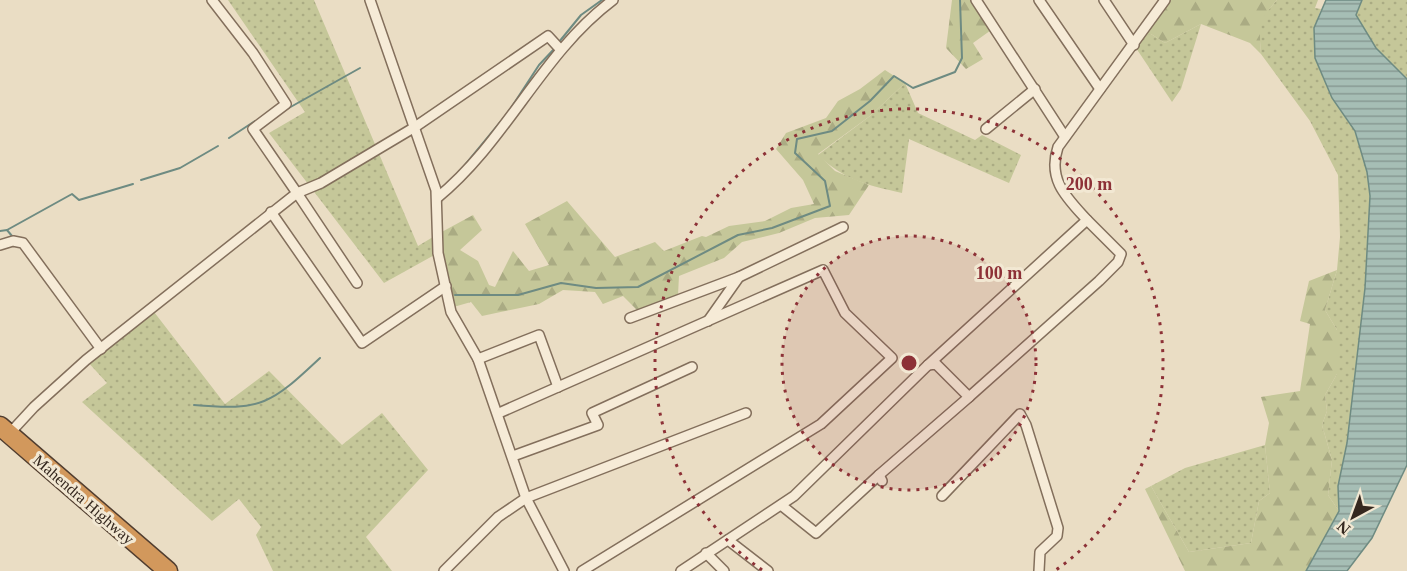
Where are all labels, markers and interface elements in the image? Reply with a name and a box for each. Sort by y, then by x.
text: 200 m [1066,174,1112,194]
text: 100 m [976,263,1022,283]
centre of rings [899,353,919,373]
street label: Mahendra Highway [29,451,137,548]
north arrow [1323,487,1383,547]
text: N [1333,517,1353,538]

